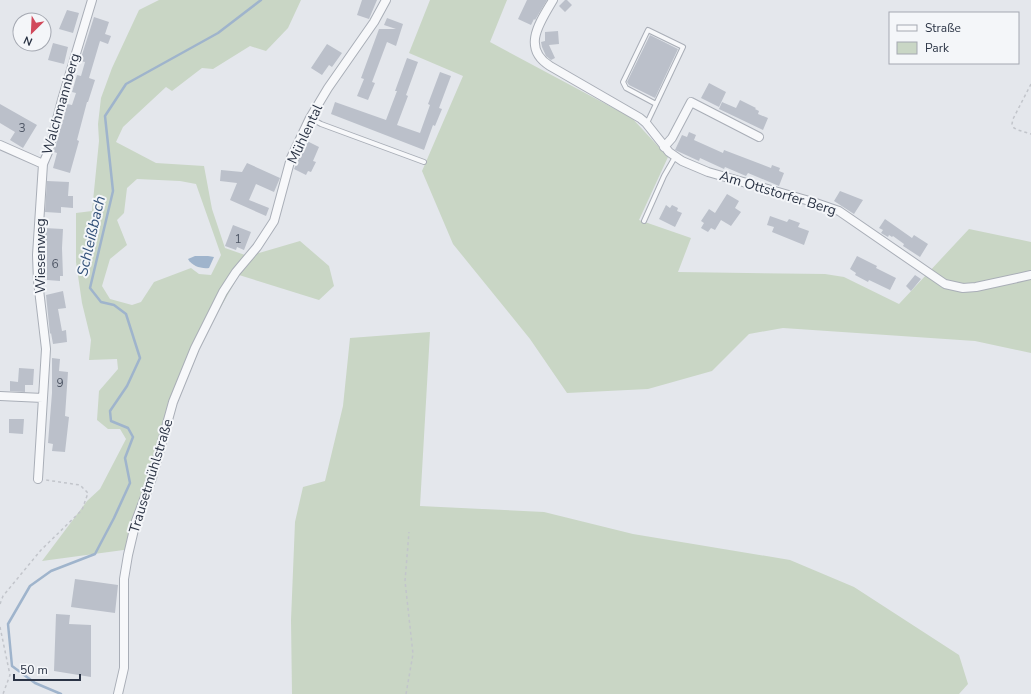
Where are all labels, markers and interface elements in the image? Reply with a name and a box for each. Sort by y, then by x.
north arrow [12,12,52,52]
legend [889,12,1019,64]
text: Straße [925,20,961,36]
text: N [21,32,35,49]
text: Park [925,40,950,56]
street label: Walchmannberg [37,51,85,157]
street label: Mühlental [283,100,327,167]
house number: 3 [18,120,26,136]
street label: Am Ottstorfer Berg [717,166,839,220]
water label: Schleißbach [72,194,110,278]
street label: Wiesenweg [31,218,50,294]
house number: 1 [234,231,242,247]
house number: 6 [51,256,59,272]
house number: 9 [56,375,64,391]
street label: Trausetmühlstraße [125,417,177,535]
scale bar [14,656,80,682]
text: 50 m [20,662,48,678]

